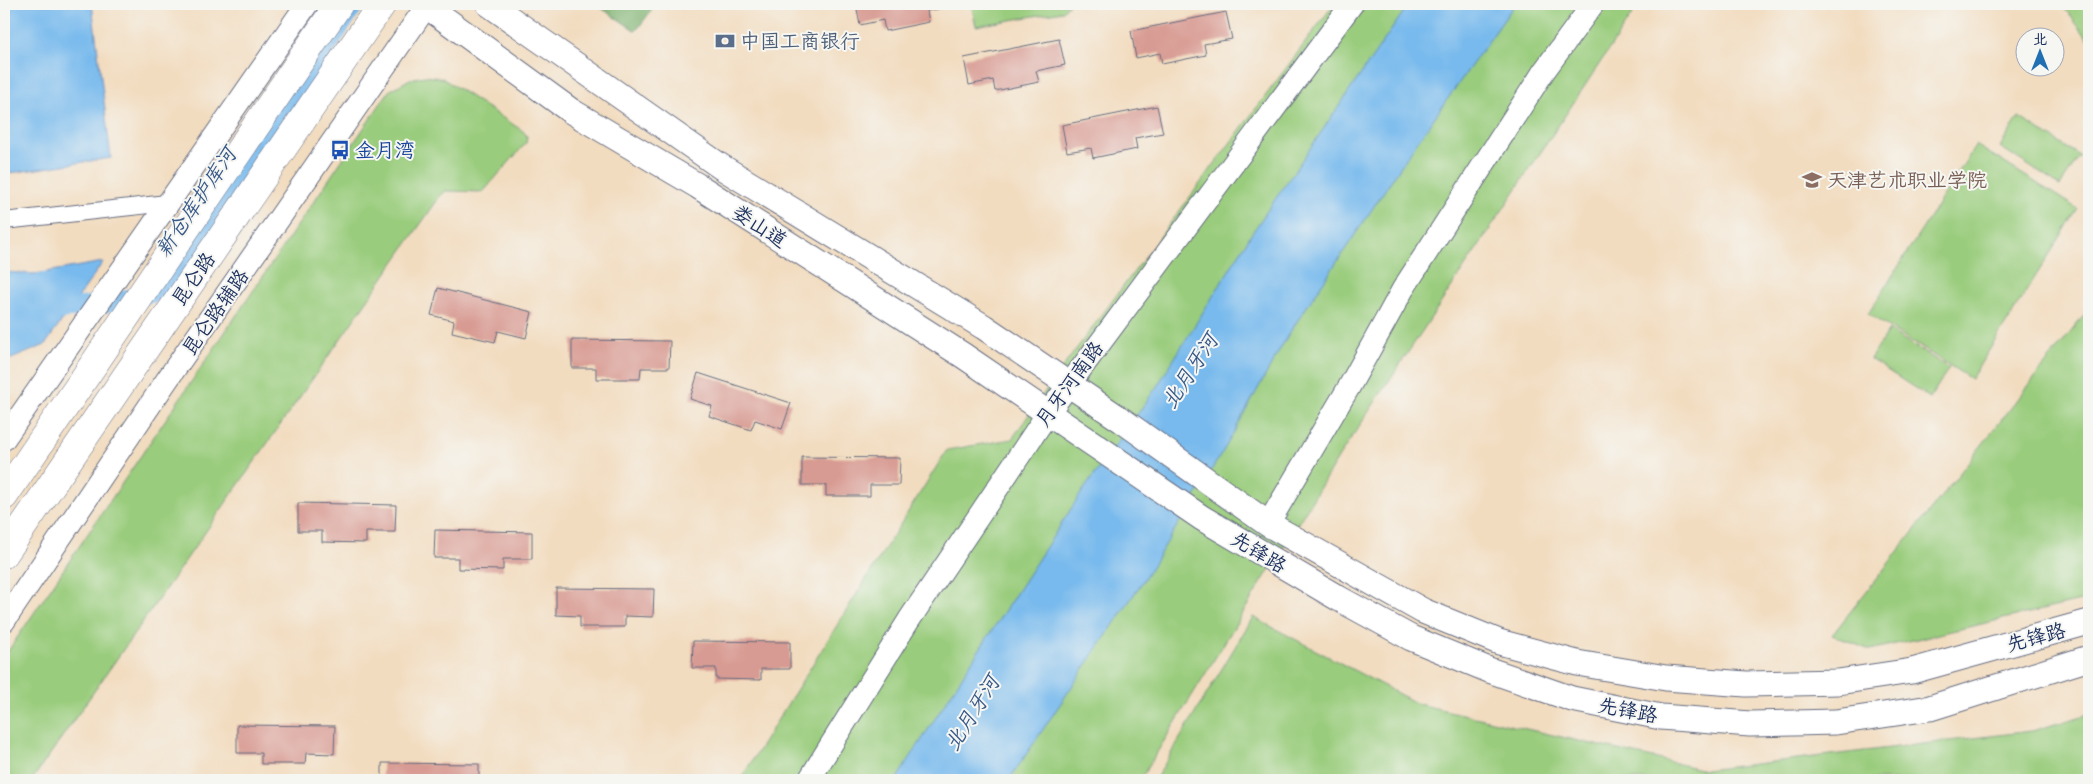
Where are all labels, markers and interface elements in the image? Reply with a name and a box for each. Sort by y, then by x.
north arrow [2016,28,2066,78]
bank icon: 中国工商银行 [714,30,736,52]
place label: 中国工商银行 [740,30,860,58]
text: 北 [2033,31,2047,51]
bus stop icon: 金月湾 [329,139,351,161]
place label: 金月湾 [355,139,415,167]
water label: 新仓库护库河 [151,141,248,264]
school or university icon: 天津艺术职业学院 [1801,169,1823,191]
place label: 天津艺术职业学院 [1827,169,1987,197]
street label: 娄山道 [726,200,791,257]
street label: 昆仑路 [167,247,225,313]
street label: 昆仑路辅路 [177,264,258,363]
water label: 北月牙河 [1157,327,1230,416]
street label: 月牙河南路 [1031,336,1113,434]
street label: 先锋路 [1225,527,1291,583]
street label: 先锋路 [2004,618,2070,661]
water label: 北月牙河 [940,668,1011,758]
street label: 先锋路 [1595,693,1661,733]

